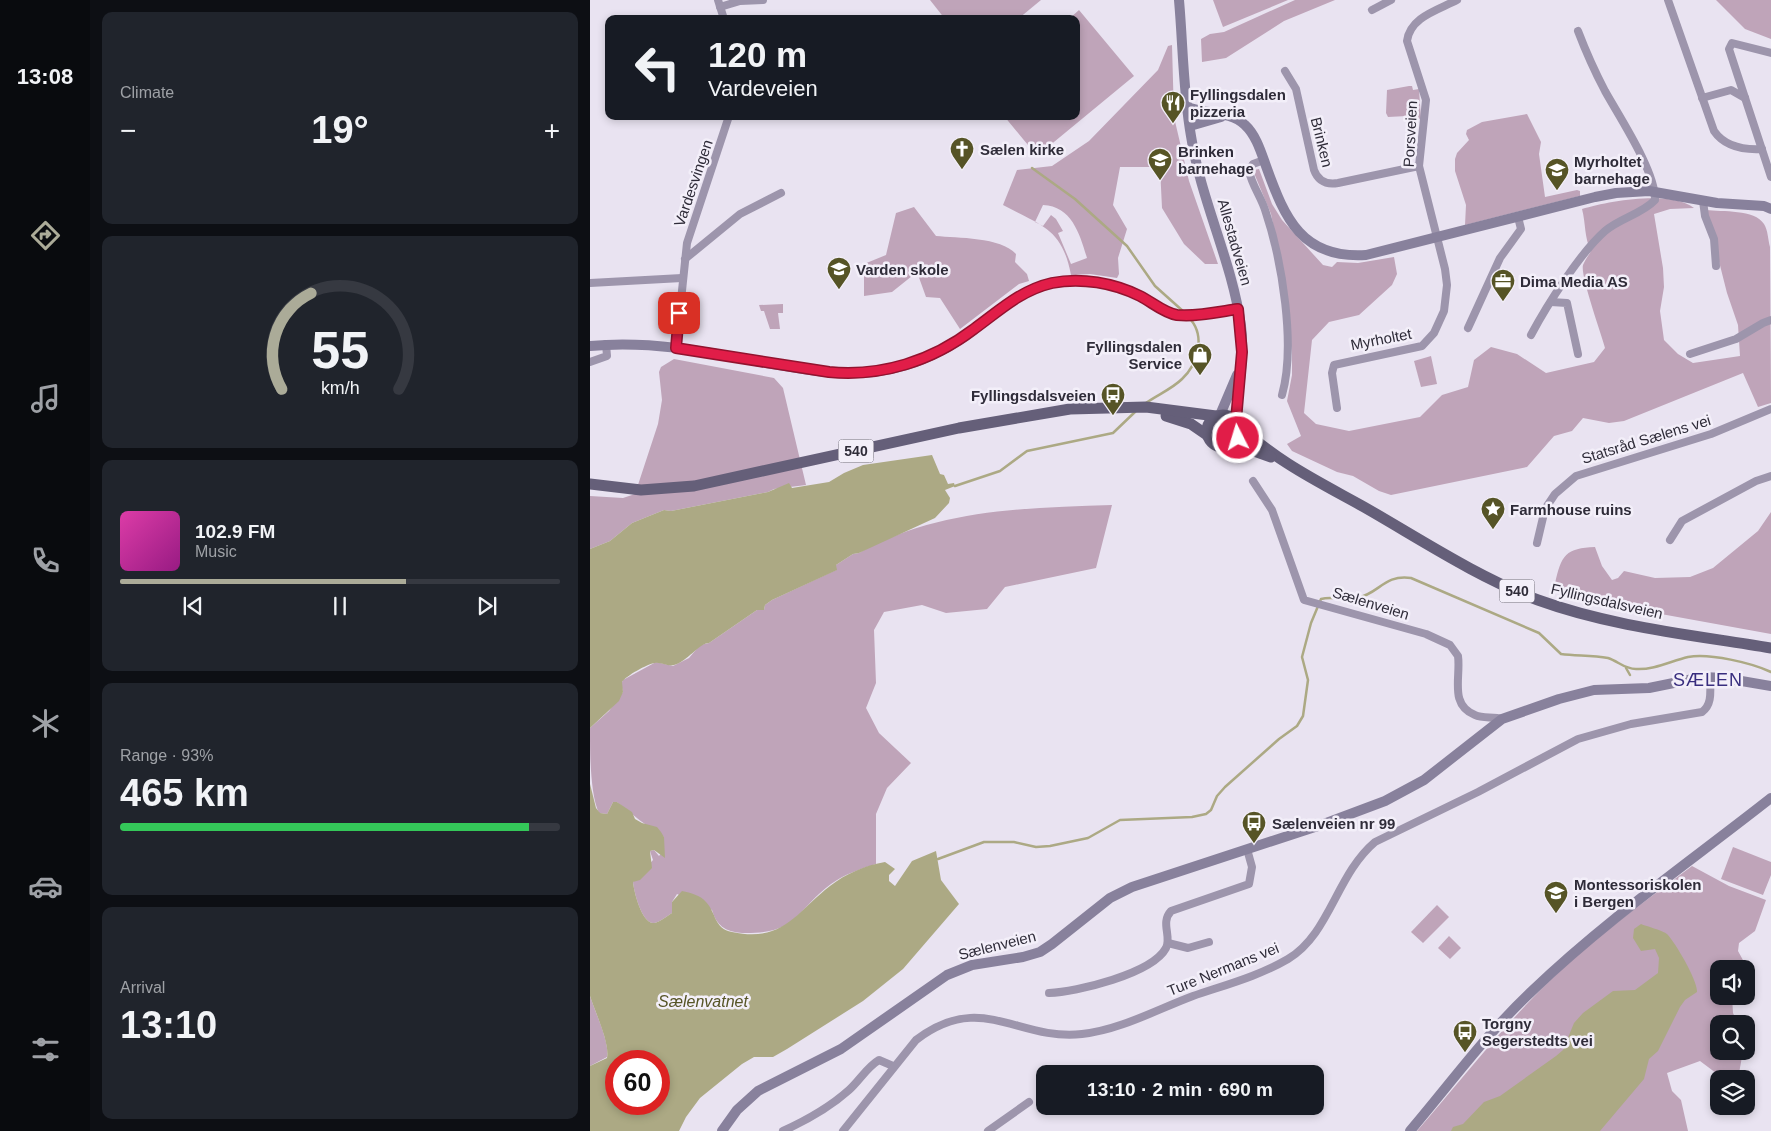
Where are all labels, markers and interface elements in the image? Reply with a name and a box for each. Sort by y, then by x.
icon: left [625,35,690,100]
text: 120 m [708,35,807,74]
text: 13:08 [17,64,73,89]
text: Vardeveien [708,76,818,101]
text: Climate [120,84,174,101]
place label: Fyllingsdalen pizzeria [1190,86,1286,120]
restaurant icon: Fyllingsdalen pizzeria [1160,90,1186,124]
street label: Porsveien [1400,100,1420,168]
text: 19° [311,109,369,151]
text: − [120,115,136,146]
text: + [544,115,560,146]
street label: Brinken [1308,115,1336,169]
church icon: Sælen kirke [949,136,975,170]
street label: Vardesvingen [670,137,716,229]
place label: Sælen kirke [980,141,1064,158]
place label: Brinken barnehage [1178,143,1254,177]
school or university icon: Brinken barnehage [1147,147,1173,181]
place label: Myrholtet barnehage [1574,153,1650,187]
school or university icon: Myrholtet barnehage [1544,157,1570,191]
street label: Allestadveien [1215,197,1255,287]
icon: directions [28,218,63,253]
school or university icon: Varden skole [826,256,852,290]
place label: Varden skole [856,261,949,278]
office icon: Dima Media AS [1490,268,1516,302]
place label: Dima Media AS [1520,273,1628,290]
pin [658,292,700,334]
icon: arrive [665,299,693,327]
text: 55 [311,321,369,379]
street label: Myrholtet [1349,325,1414,353]
place label: Fyllingsdalen Service [1086,338,1182,372]
shop icon: Fyllingsdalen Service [1187,342,1213,376]
text: km/h [321,378,359,398]
icon: music [28,381,63,416]
bus stop icon: Fyllingsdalsveien [1100,382,1126,416]
place label: Fyllingsdalsveien [971,387,1096,404]
position arrow [1211,411,1263,463]
street label: Statsråd Sælens vei [1579,411,1713,467]
road number: 540 [838,440,874,462]
place icon: Farmhouse ruins [1480,496,1506,530]
place label: Farmhouse ruins [1510,501,1632,518]
text: 102.9 FM [195,521,275,542]
icon: phone [28,543,63,578]
text: Music [195,543,237,560]
road number: 540 [1500,580,1534,602]
street label: Fyllingsdalsveien [1549,580,1665,622]
street label: Sælenveien [1331,583,1411,623]
icon: previous [179,592,207,620]
icon: pause [326,592,354,620]
icon: next [473,592,501,620]
district label: SÆLEN [1673,670,1743,690]
icon: climate [28,706,63,741]
text: Range · 93% [120,747,213,764]
text: 465 km [120,772,249,814]
bus stop icon: Sælenveien nr 99 [1241,810,1267,844]
place label: Sælenveien nr 99 [1272,815,1395,832]
icon: car [28,869,63,904]
place label: Montessoriskolen i Bergen [1574,876,1702,910]
school or university icon: Montessoriskolen i Bergen [1543,880,1569,914]
street label: Sælenveien [957,927,1037,963]
street label: Ture Nermans vei [1165,939,1281,999]
map controls [1710,960,1755,1115]
button: sound [1710,960,1755,1005]
text: Arrival [120,979,165,996]
water label: Sælenvatnet [658,993,748,1010]
text: 13:10 [120,1004,217,1046]
place label: Torgny Segerstedts vei [1482,1015,1593,1049]
button: search [1710,1015,1755,1060]
bus stop icon: Torgny Segerstedts vei [1452,1019,1478,1053]
icon: filters [28,1032,63,1067]
speed limit sign: 60 [605,1050,670,1115]
button: layers [1710,1070,1755,1115]
text: 13:10 · 2 min · 690 m [1087,1079,1273,1100]

